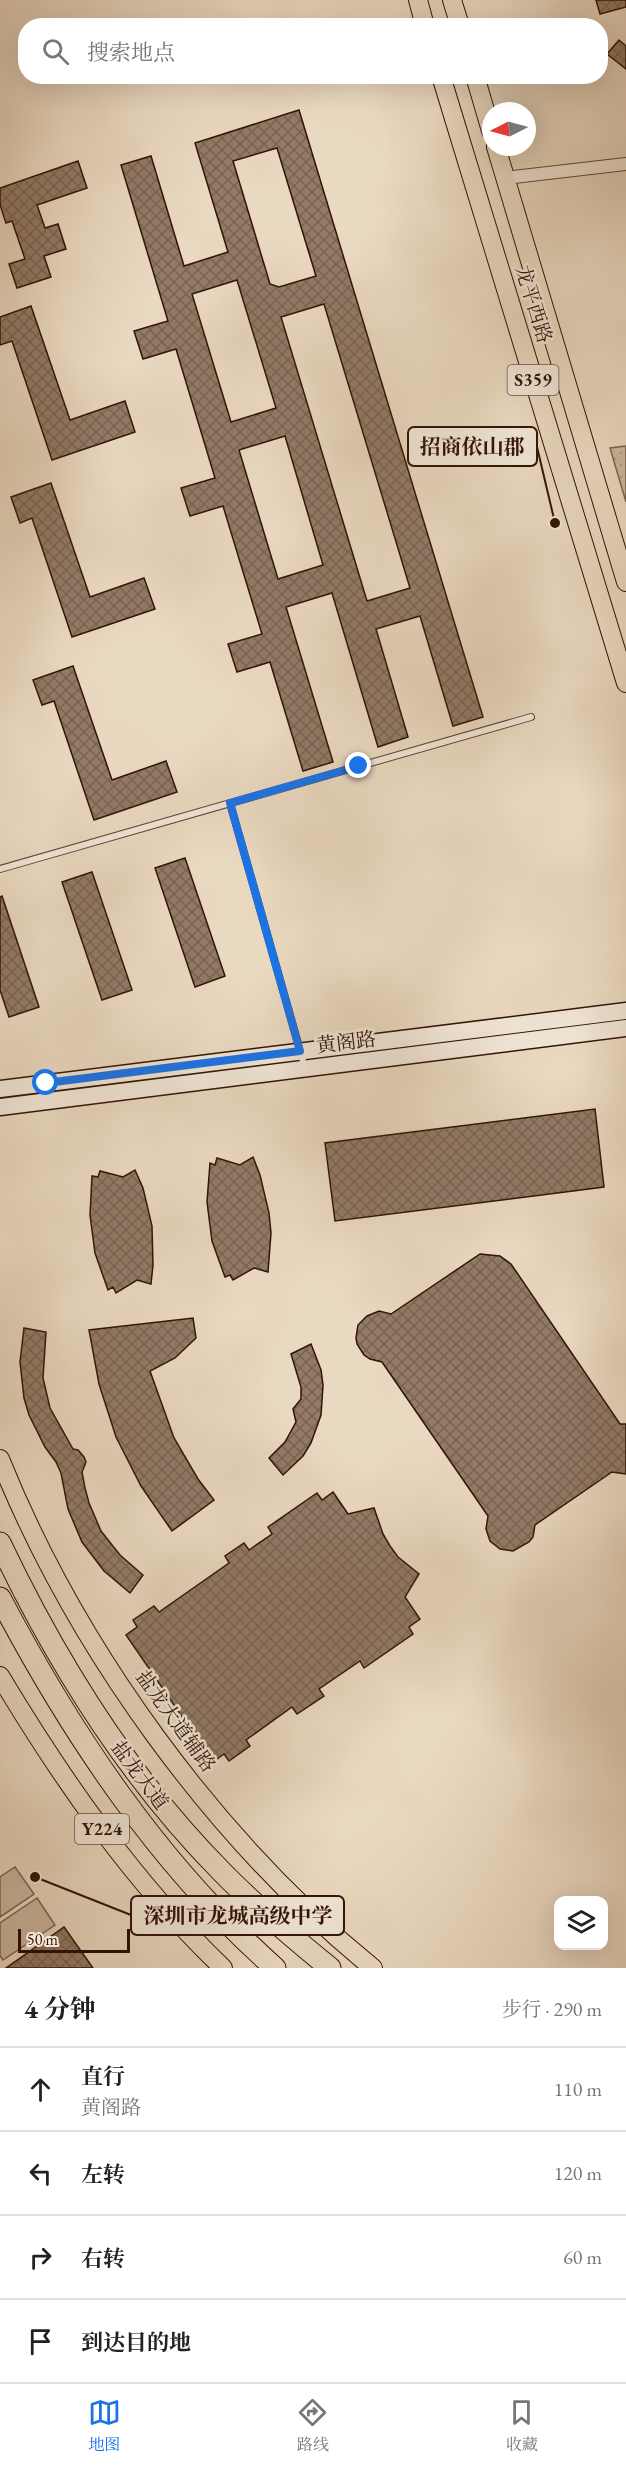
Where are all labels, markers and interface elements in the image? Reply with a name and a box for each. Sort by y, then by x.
search box [18,18,608,84]
icon: search [39,35,72,68]
text: 搜索地点 [87,38,175,67]
north arrow [482,102,536,156]
street label: 龙平西路 [510,262,558,346]
road number: S359 [508,365,558,395]
callout: 招商依山郡 [408,427,537,466]
text: 招商依山郡 [420,433,525,460]
route end [345,752,371,778]
street label: 黄阁路 [315,1025,377,1059]
route start [32,1069,58,1095]
street label: 盐龙大道辅路 [131,1665,221,1777]
street label: 盐龙大道 [106,1736,174,1814]
road number: Y224 [75,1814,129,1844]
callout: 深圳市龙城高级中学 [131,1896,344,1935]
map controls [554,1896,608,1950]
button: layers [554,1896,608,1950]
text: 深圳市龙城高级中学 [144,1902,333,1929]
scale bar [18,1926,130,1954]
text: 50 m [27,1929,58,1950]
text: 4 分钟 [24,1992,96,2026]
text: 步行 · 290 m [502,1996,602,2022]
text: 直行 [81,2062,125,2091]
icon: ahead [24,2073,57,2106]
text: 110 m [554,2076,602,2102]
text: 黄阁路 [81,2094,141,2120]
icon: left [24,2157,57,2190]
text: 左转 [81,2160,125,2189]
text: 120 m [554,2160,602,2186]
icon: right [24,2241,57,2274]
text: 右转 [81,2244,125,2273]
text: 60 m [563,2244,602,2270]
icon: arrive [24,2325,57,2358]
text: 到达目的地 [81,2328,191,2357]
tab: 地图 [88,2396,121,2455]
tab: 路线 [296,2396,329,2455]
tab: 收藏 [505,2396,538,2455]

